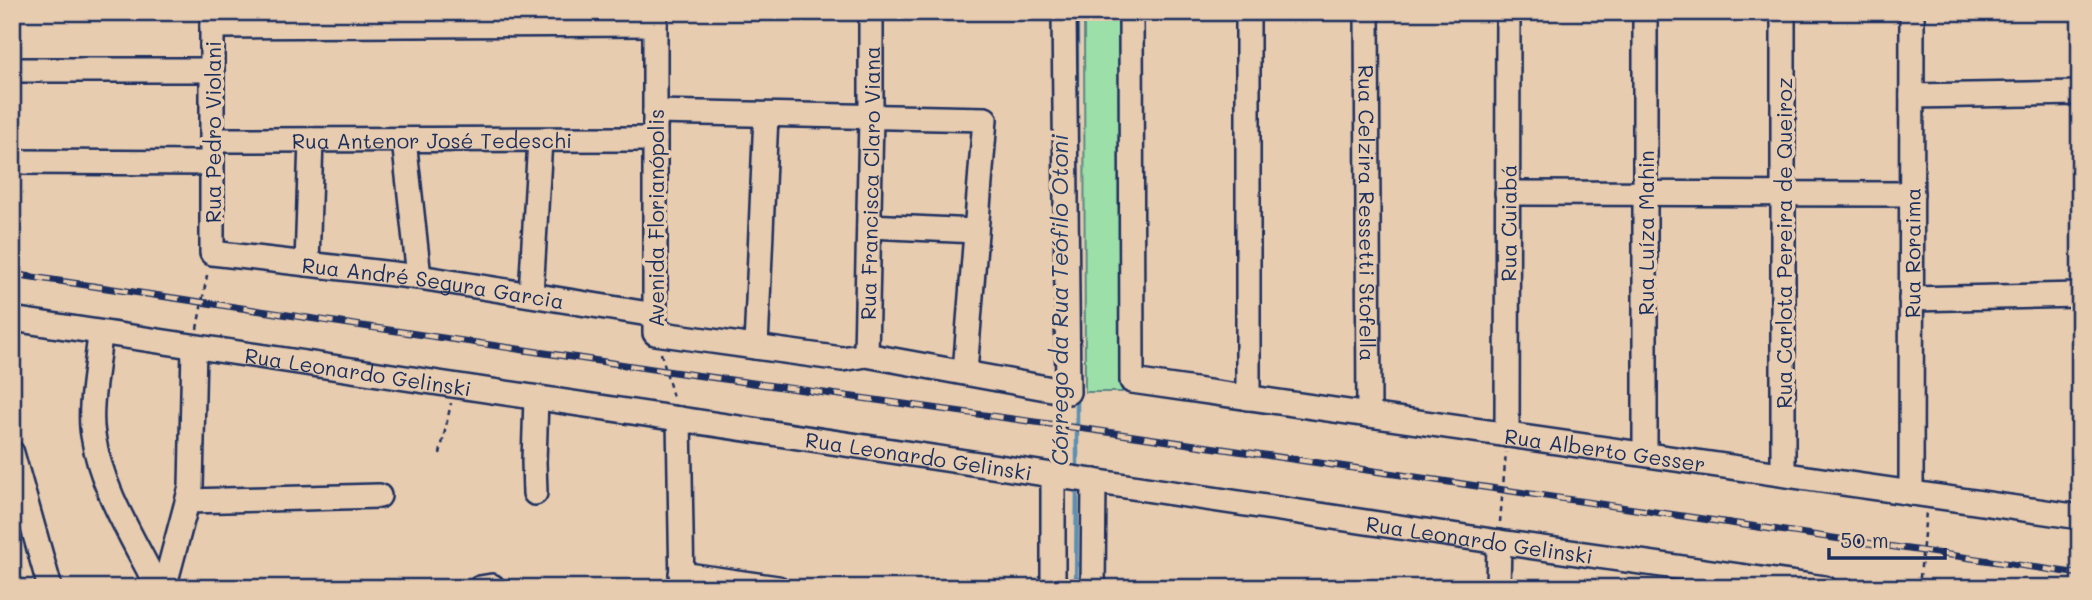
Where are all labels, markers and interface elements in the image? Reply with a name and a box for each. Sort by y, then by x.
street label: Rua Pedro Violani [199,41,226,223]
street label: Rua Francisca Claro Viana [853,46,885,320]
street label: Rua Celzira Ressetti Stofella [1354,65,1382,361]
street label: Rua Carlota Pereira de Queiroz [1770,77,1797,409]
street label: Avenida Florianópolis [642,109,669,327]
street label: Rua Antenor José Tedeschi [292,126,572,153]
water label: Córrego da Rua Teófilo Otoni [1044,134,1074,466]
street label: Rua Luíza Mahin [1632,150,1659,316]
street label: Rua Cuiabá [1494,164,1521,282]
street label: Rua Roraima [1898,188,1925,318]
street label: Rua André Segura Garcia [301,250,566,314]
street label: Rua Leonardo Gelinski [243,341,473,401]
street label: Rua Alberto Gesser [1503,421,1707,477]
street label: Rua Leonardo Gelinski [804,425,1034,485]
street label: Rua Leonardo Gelinski [1364,509,1595,569]
scale bar [1829,516,1945,560]
text: 50 m [1840,526,1889,553]

